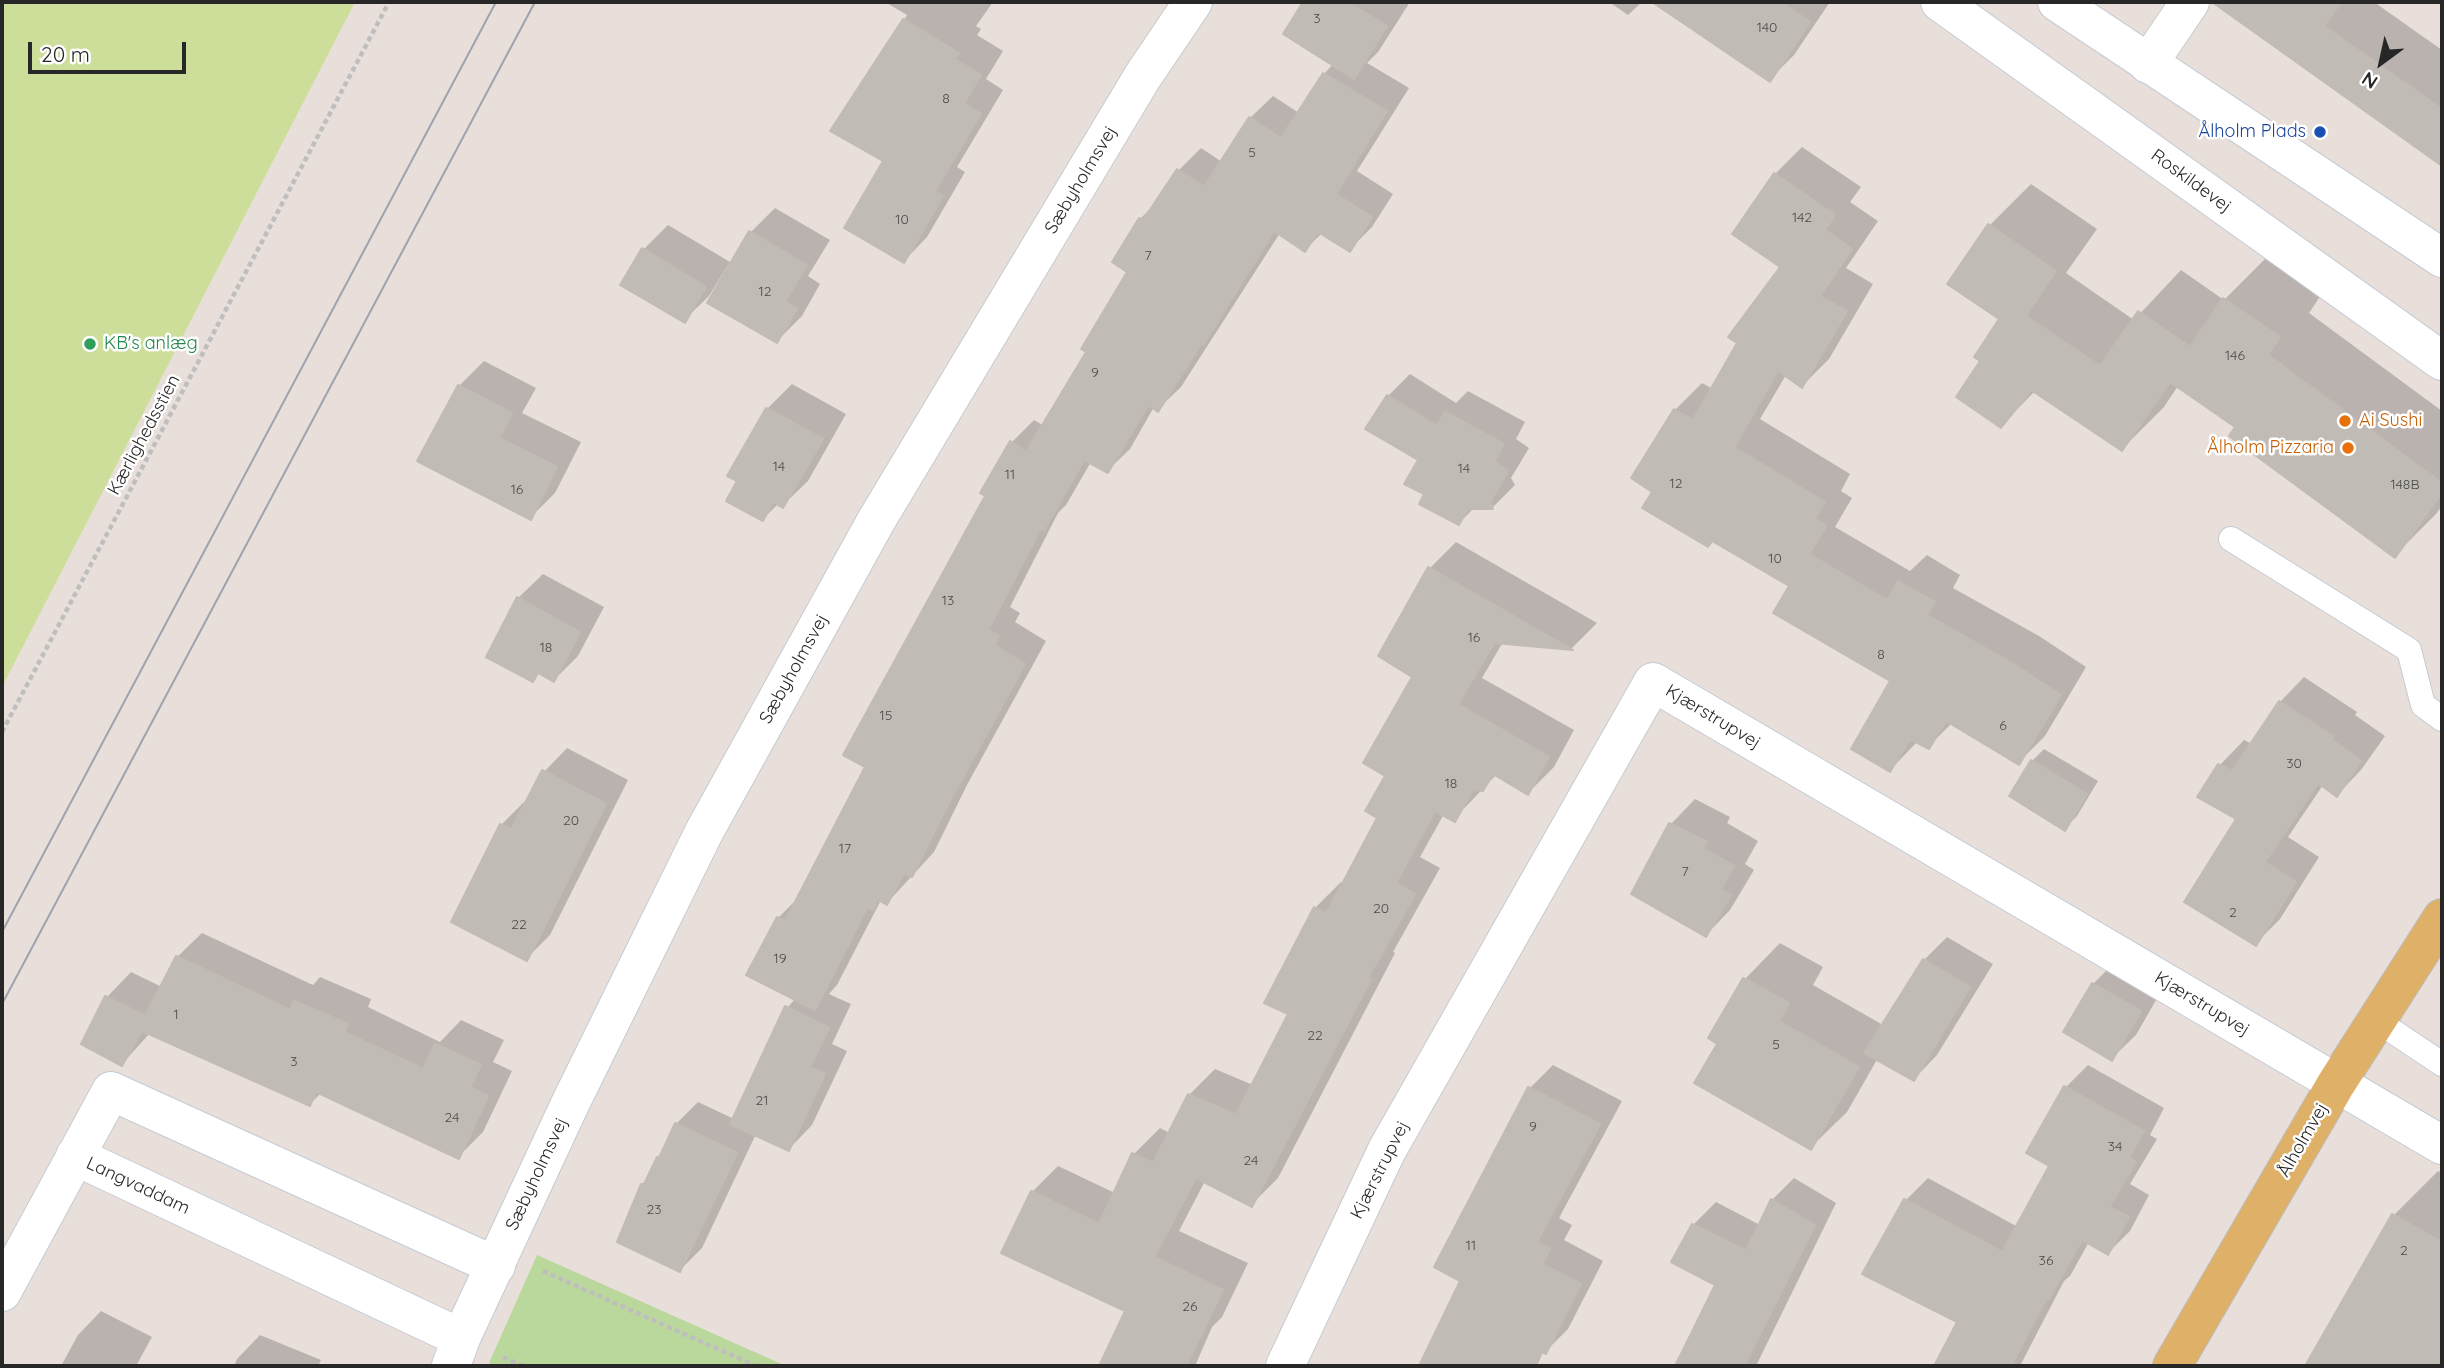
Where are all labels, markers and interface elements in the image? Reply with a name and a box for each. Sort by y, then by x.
house number: 3 [1313,11,1321,27]
house number: 140 [1757,20,1777,36]
scale bar [32,28,189,72]
north arrow [2346,28,2416,98]
text: 20 m [41,41,90,67]
text: N [2357,67,2382,94]
house number: 8 [942,91,950,107]
place label: Ålholm Plads [2199,121,2306,143]
street label: Sæbyholmsvej [1040,122,1122,238]
marker: Ålholm Plads [2312,124,2328,140]
house number: 5 [1248,145,1256,161]
street label: Roskildevej [2147,145,2235,217]
house number: 142 [1792,210,1812,226]
house number: 10 [895,212,909,228]
house number: 7 [1144,248,1152,264]
house number: 12 [759,284,771,300]
place label: KB's anlæg [104,333,198,355]
marker: KB's anlæg [82,336,98,352]
house number: 146 [2225,348,2245,364]
house number: 9 [1091,365,1099,381]
street label: Kærlighedsstien [103,371,185,499]
place label: Ai Sushi [2359,410,2422,432]
marker: Ai Sushi [2337,413,2353,429]
place label: Ålholm Pizzaria [2207,437,2334,459]
marker: Ålholm Pizzaria [2340,440,2356,456]
house number: 14 [773,459,785,475]
house number: 14 [1458,461,1470,477]
house number: 11 [1005,467,1015,483]
house number: 12 [1670,476,1682,492]
house number: 148B [2390,477,2420,493]
house number: 16 [511,482,523,498]
house number: 10 [1768,551,1782,567]
house number: 13 [942,593,954,609]
street label: Sæbyholmsvej [755,610,833,728]
house number: 16 [1468,630,1480,646]
house number: 18 [540,640,552,656]
house number: 8 [1877,647,1885,663]
street label: Kjærstrupvej [1661,680,1765,754]
house number: 15 [880,708,892,724]
house number: 6 [1999,718,2007,734]
house number: 30 [2286,756,2302,772]
house number: 18 [1445,776,1457,792]
house number: 20 [563,813,579,829]
house number: 17 [839,841,851,857]
house number: 7 [1681,864,1689,880]
house number: 20 [1373,901,1389,917]
house number: 2 [2229,905,2237,921]
house number: 22 [511,917,527,933]
house number: 19 [774,951,786,967]
street label: Kjærstrupvej [2150,967,2254,1041]
house number: 1 [173,1007,179,1023]
house number: 22 [1307,1028,1323,1044]
house number: 5 [1772,1037,1780,1053]
house number: 3 [290,1054,298,1070]
house number: 21 [756,1093,768,1109]
street label: Ålholmvej [2273,1099,2333,1181]
house number: 24 [445,1110,459,1126]
street label: Sæbyholmsvej [501,1114,573,1234]
street label: Kjærstrupvej [1346,1117,1414,1223]
house number: 9 [1529,1119,1537,1135]
house number: 34 [2108,1139,2122,1155]
street label: Langvaddam [83,1153,193,1219]
house number: 24 [1244,1153,1258,1169]
house number: 23 [646,1202,662,1218]
house number: 11 [1466,1238,1476,1254]
house number: 2 [2400,1243,2408,1259]
house number: 36 [2039,1253,2053,1269]
house number: 26 [1182,1299,1198,1315]

